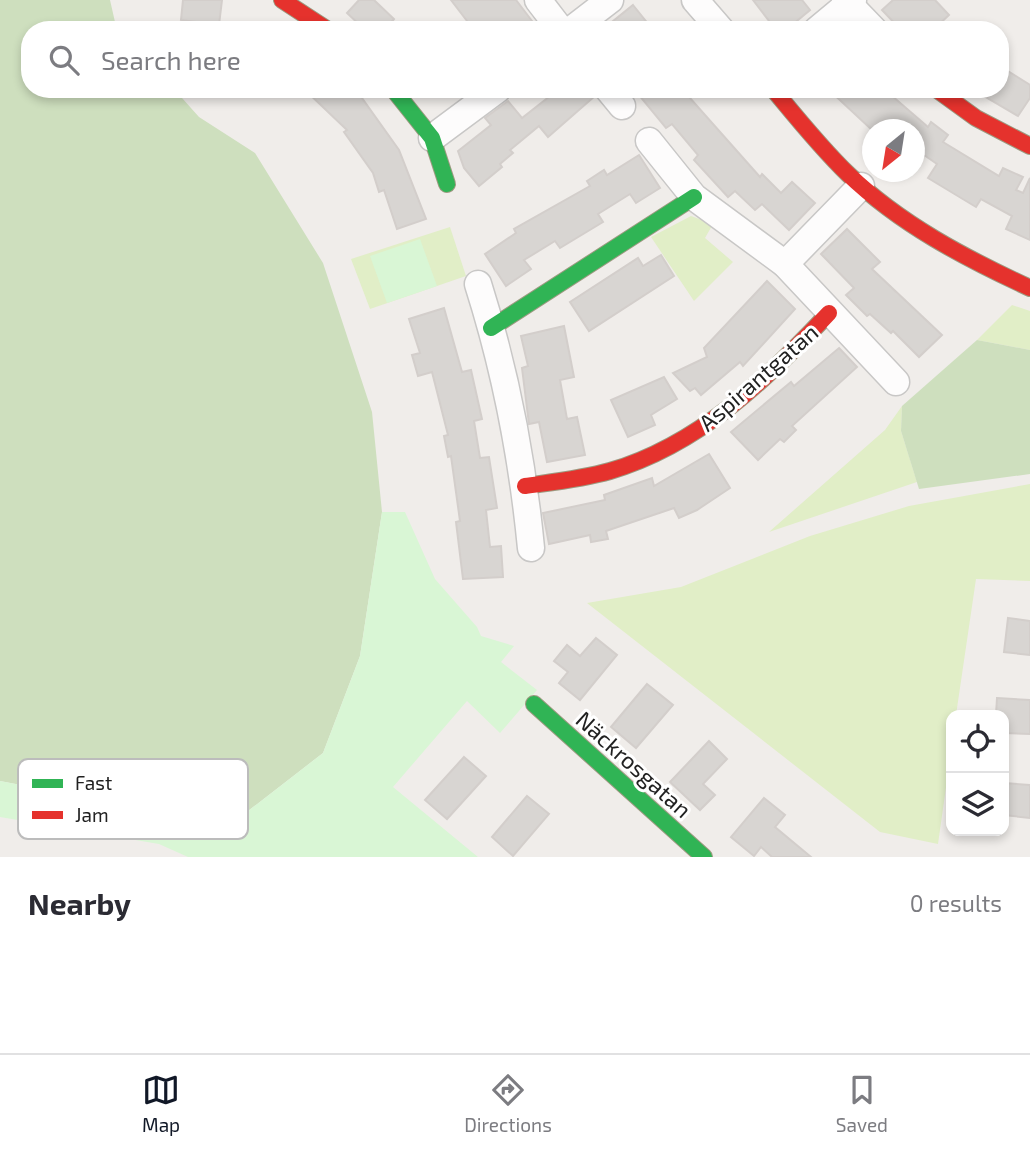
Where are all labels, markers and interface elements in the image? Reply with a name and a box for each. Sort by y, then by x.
search box [21,21,1009,98]
icon: search [45,41,83,79]
text: Search here [101,44,241,75]
north arrow [862,119,925,182]
street label: Aspirantgatan [693,318,823,436]
street label: Näckrosgatan [571,705,697,823]
map controls [946,710,1009,836]
button: locate [946,710,1009,773]
legend [18,759,248,839]
text: Fast [75,771,112,794]
button: layers [946,773,1009,836]
text: Jam [75,803,109,826]
text: Nearby [28,885,131,921]
text: 0 results [910,889,1002,917]
tab: Map [142,1071,180,1136]
tab: Directions [464,1071,552,1136]
tab: Saved [836,1071,888,1136]

